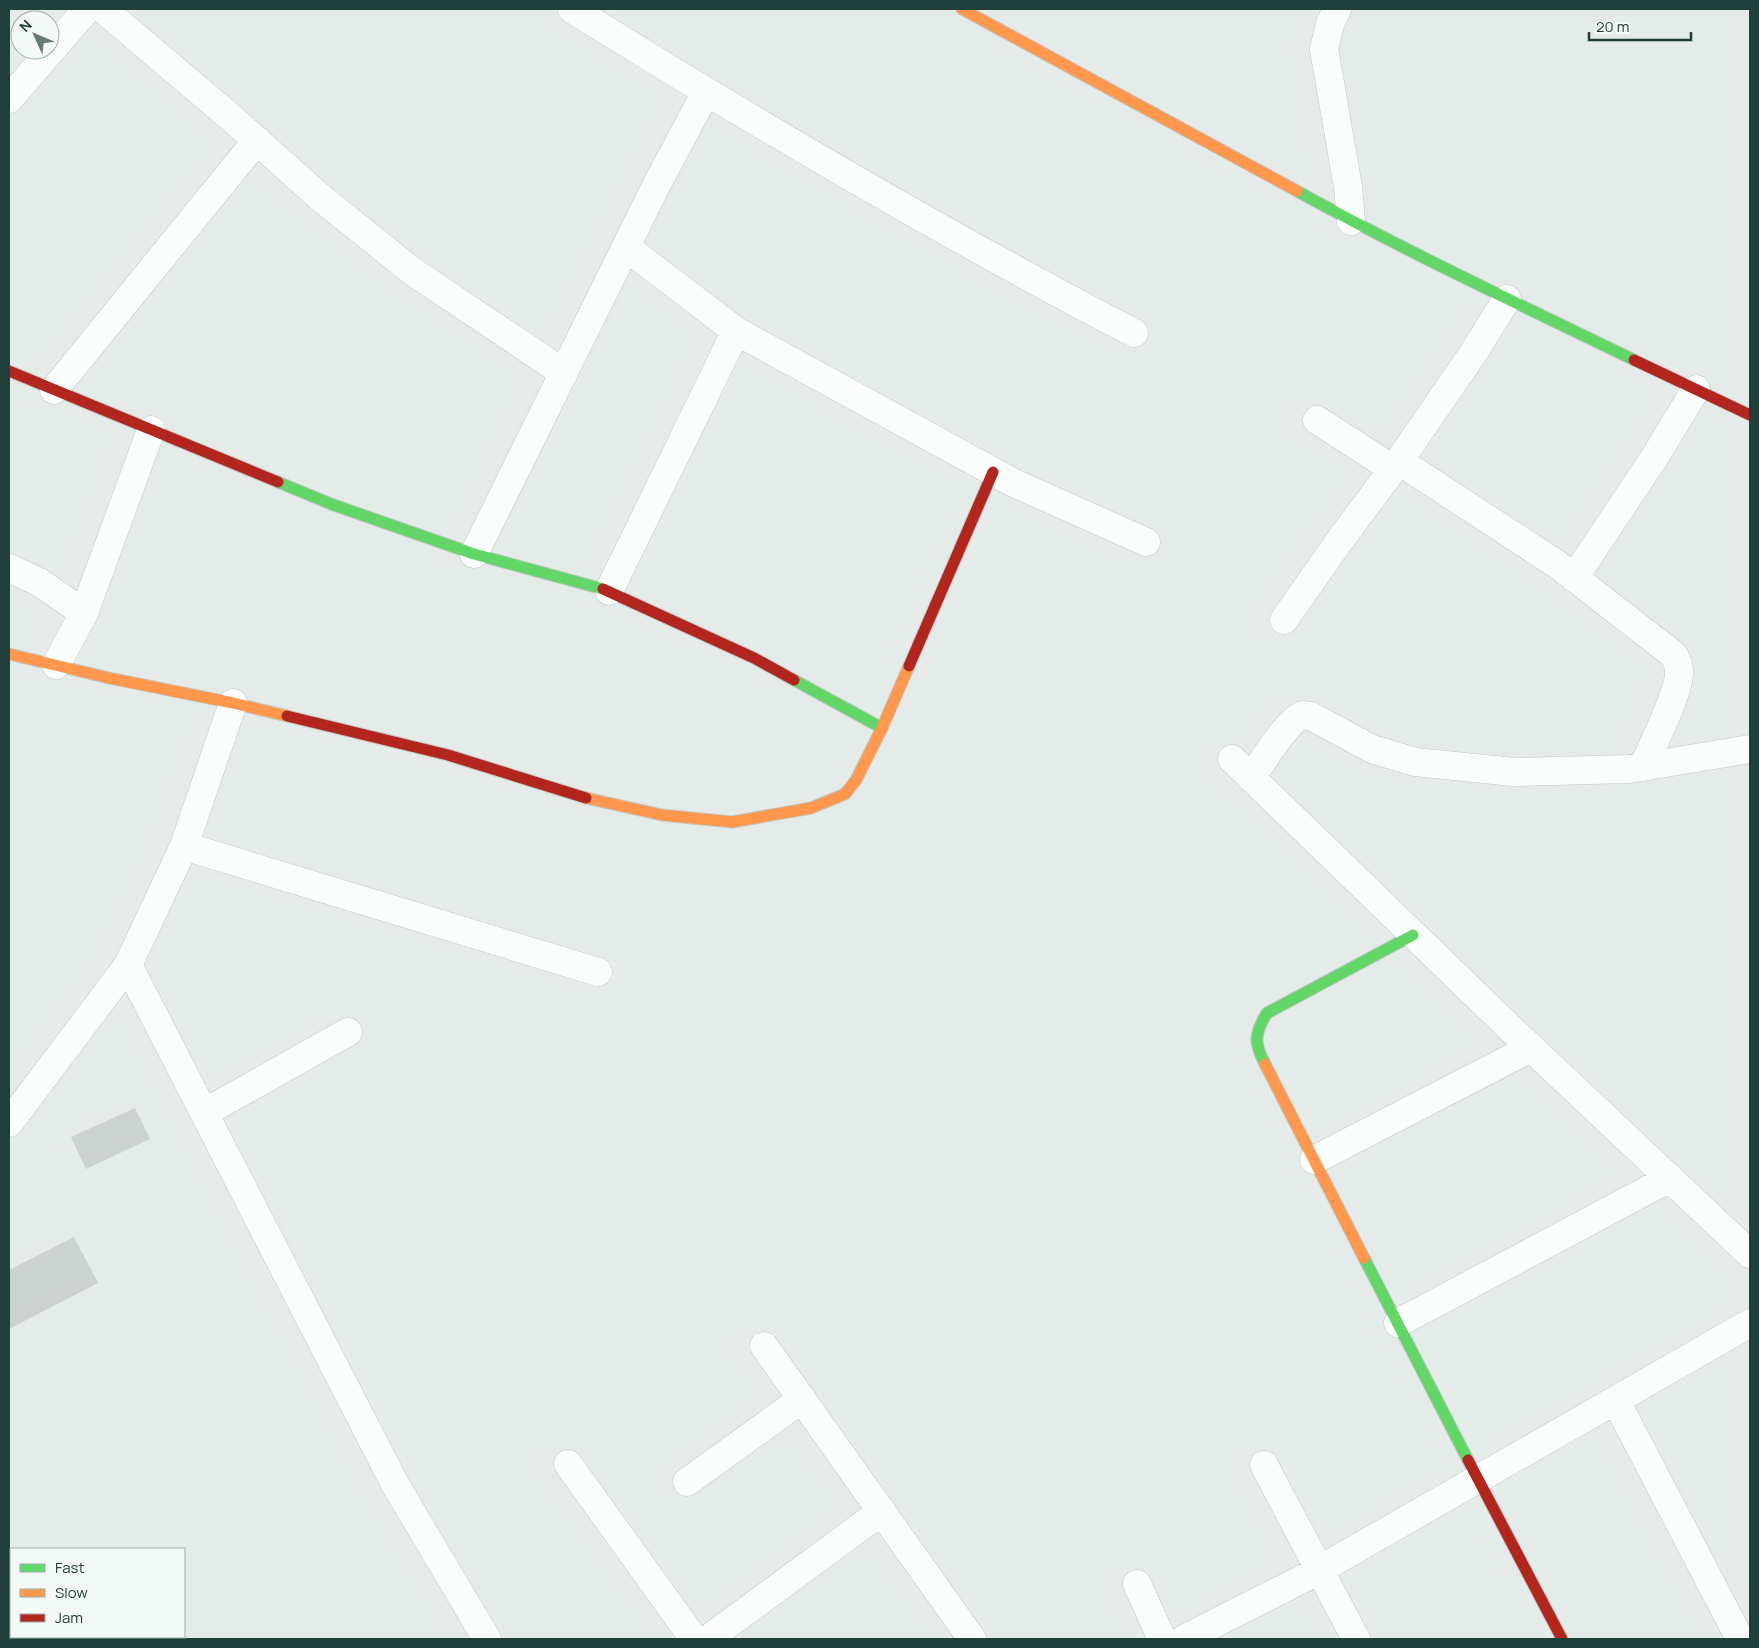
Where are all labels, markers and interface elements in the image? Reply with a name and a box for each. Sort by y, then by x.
north arrow [10,10,60,60]
scale bar [1589,10,1692,42]
text: N [15,15,36,36]
text: 20 m [1596,16,1629,37]
legend [10,1548,185,1638]
text: Fast [55,1557,84,1578]
text: Slow [55,1582,88,1603]
text: Jam [55,1607,83,1628]

